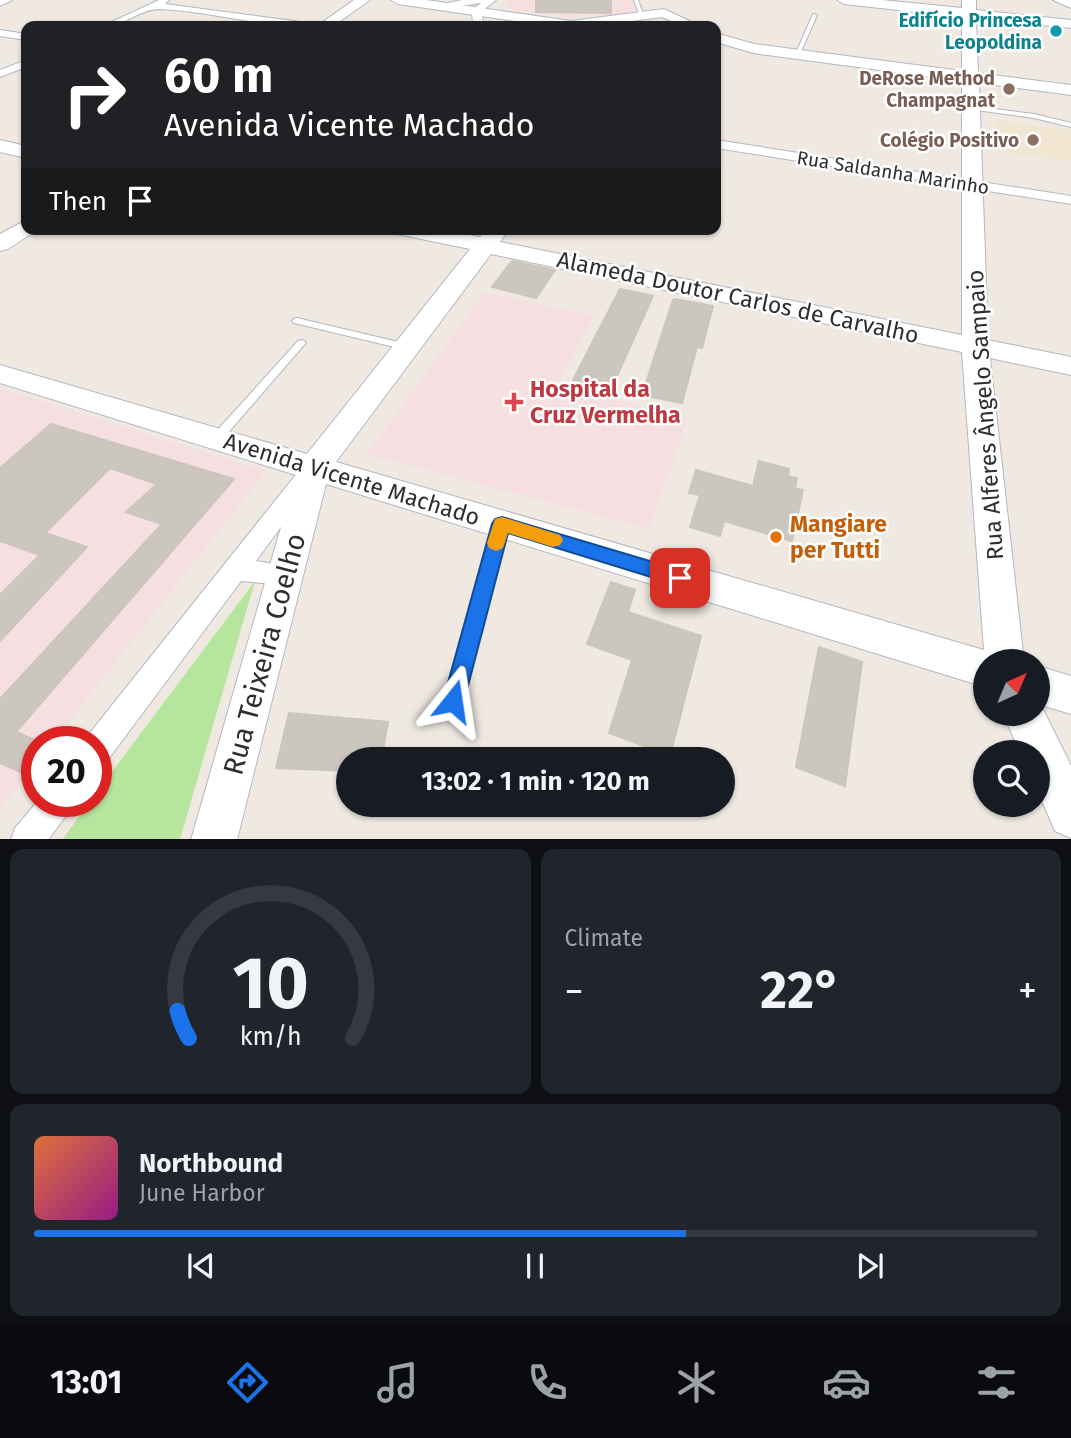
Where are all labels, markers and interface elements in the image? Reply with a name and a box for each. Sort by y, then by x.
place label: Edifício Princesa Leopoldina [899,9,1042,54]
marker: Edifício Princesa Leopoldina [1048,23,1064,39]
text: 60 m [164,46,273,105]
icon: right [49,49,140,140]
place label: DeRose Method Champagnat [859,67,996,112]
marker: DeRose Method Champagnat [1001,81,1017,97]
text: Avenida Vicente Machado [164,106,534,144]
place label: Colégio Positivo [880,129,1019,152]
marker: Colégio Positivo [1025,132,1041,148]
street label: Rua Saldanha Marinho [795,146,991,199]
icon: arrive [121,182,159,220]
text: Then [49,186,107,217]
street label: Alameda Doutor Carlos de Carvalho [555,245,921,349]
street label: Rua Alferes Ângelo Sampaio [961,269,1009,561]
place label: Hospital da Cruz Vermelha [530,375,681,429]
marker: Hospital da Cruz Vermelha [504,392,524,412]
street label: Avenida Vicente Machado [221,427,483,531]
place label: Mangiare per Tutti [790,510,887,564]
marker: Mangiare per Tutti [768,529,784,545]
street label: Rua Teixeira Coelho [216,530,313,778]
pin [650,548,710,608]
icon: arrive [661,559,699,597]
north arrow [973,649,1050,726]
map controls [973,649,1050,817]
position arrow [416,664,490,738]
speed limit sign: 20 [21,726,112,817]
button: search [973,740,1050,817]
text: 13:02 · 1 min · 120 m [421,766,650,797]
text: Climate [565,924,643,952]
text: 10 [232,940,308,1027]
text: 22° [760,959,841,1022]
text: − [565,968,584,1014]
text: + [1018,968,1037,1014]
text: km/h [239,1021,301,1051]
text: Northbound [139,1148,283,1179]
text: June Harbor [139,1179,265,1207]
icon: previous [182,1247,220,1285]
icon: pause [516,1247,554,1285]
icon: next [851,1247,889,1285]
icon: directions [223,1358,272,1407]
icon: music [373,1358,422,1407]
icon: phone [523,1358,572,1407]
icon: climate [672,1358,721,1407]
icon: car [822,1358,871,1407]
icon: filters [972,1358,1021,1407]
text: 13:01 [50,1363,122,1401]

